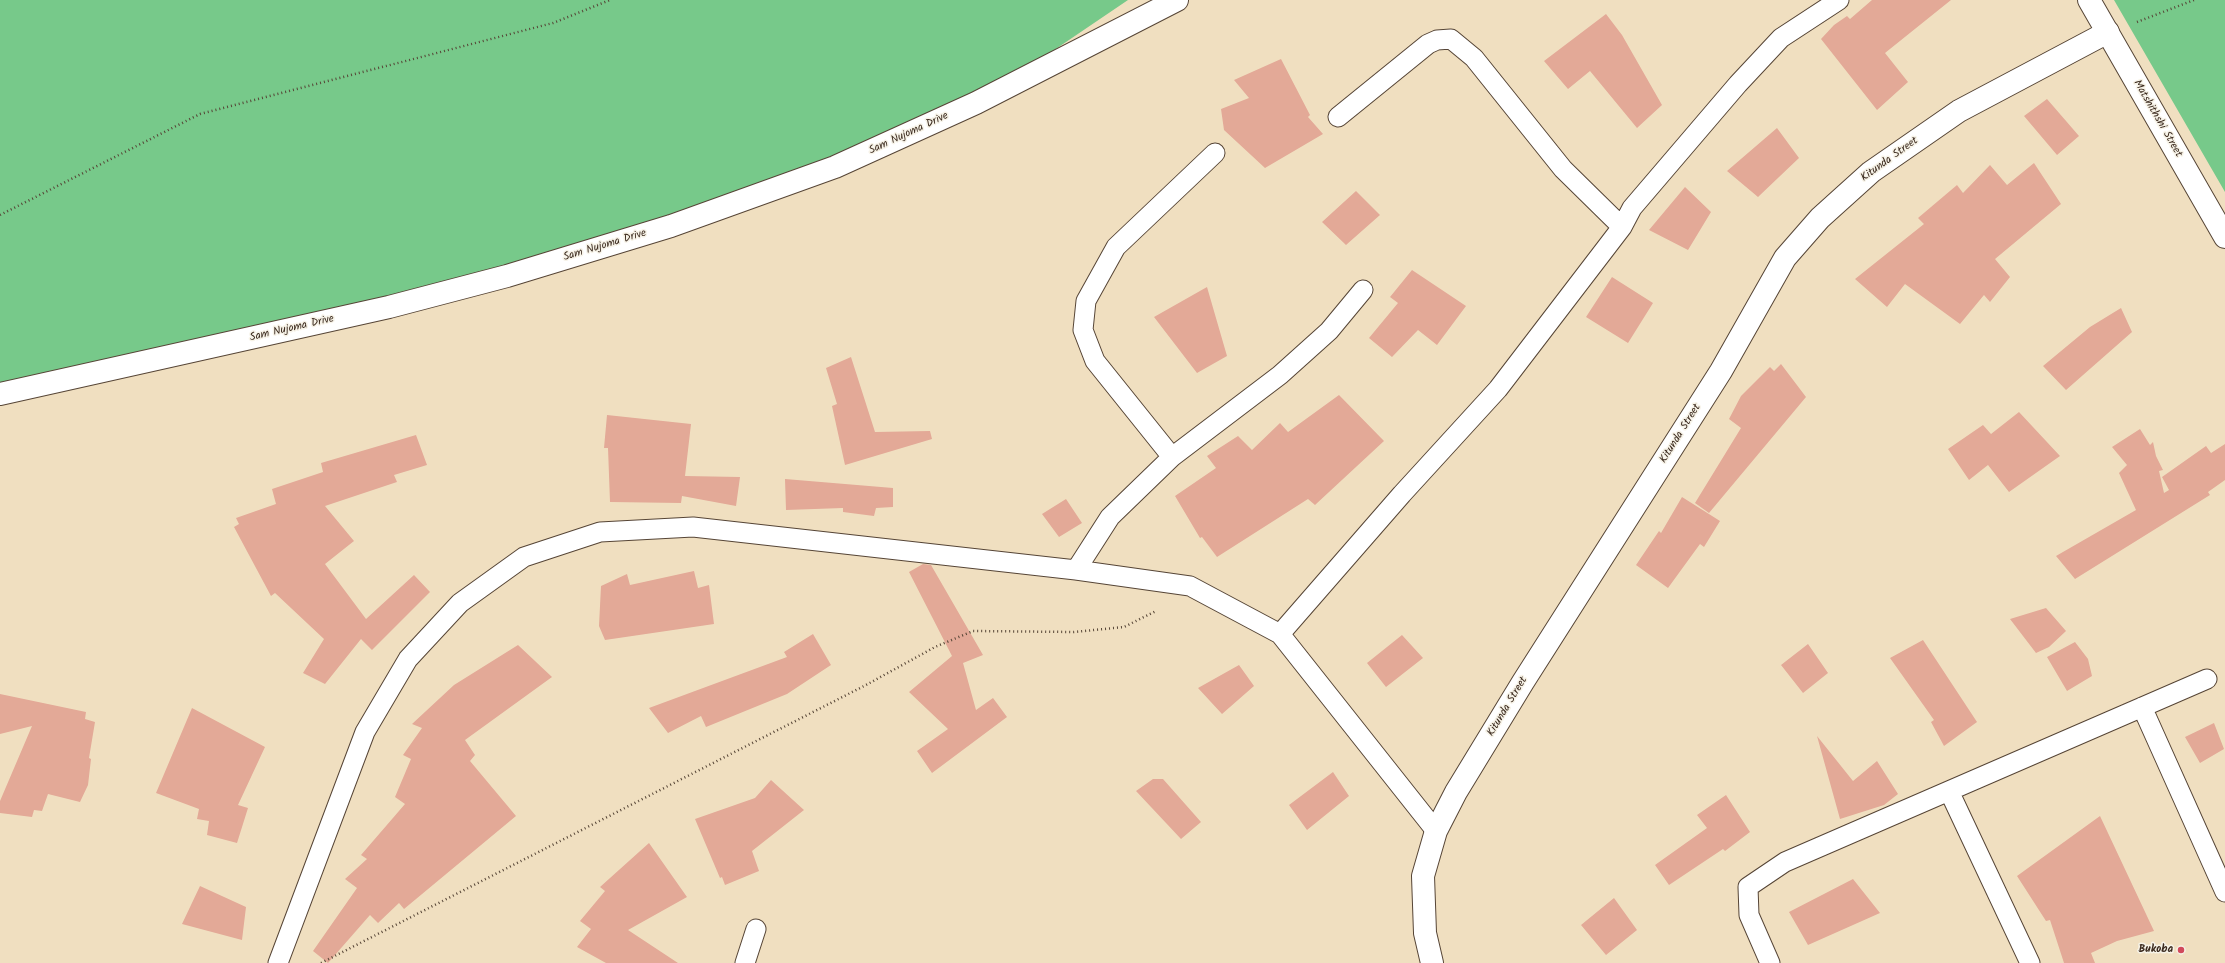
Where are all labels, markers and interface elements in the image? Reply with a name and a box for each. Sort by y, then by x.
street label: Matshithshi Street [2130,78,2184,160]
street label: Sam Nujoma Drive [867,110,951,158]
street label: Kitunda Street [1859,135,1921,185]
street label: Sam Nujoma Drive [562,227,648,265]
street label: Sam Nujoma Drive [249,313,335,345]
street label: Kitunda Street [1658,402,1704,466]
street label: Kitunda Street [1485,675,1531,739]
place label: Bukoba [2139,943,2173,957]
marker: Bukoba [2176,945,2186,955]

